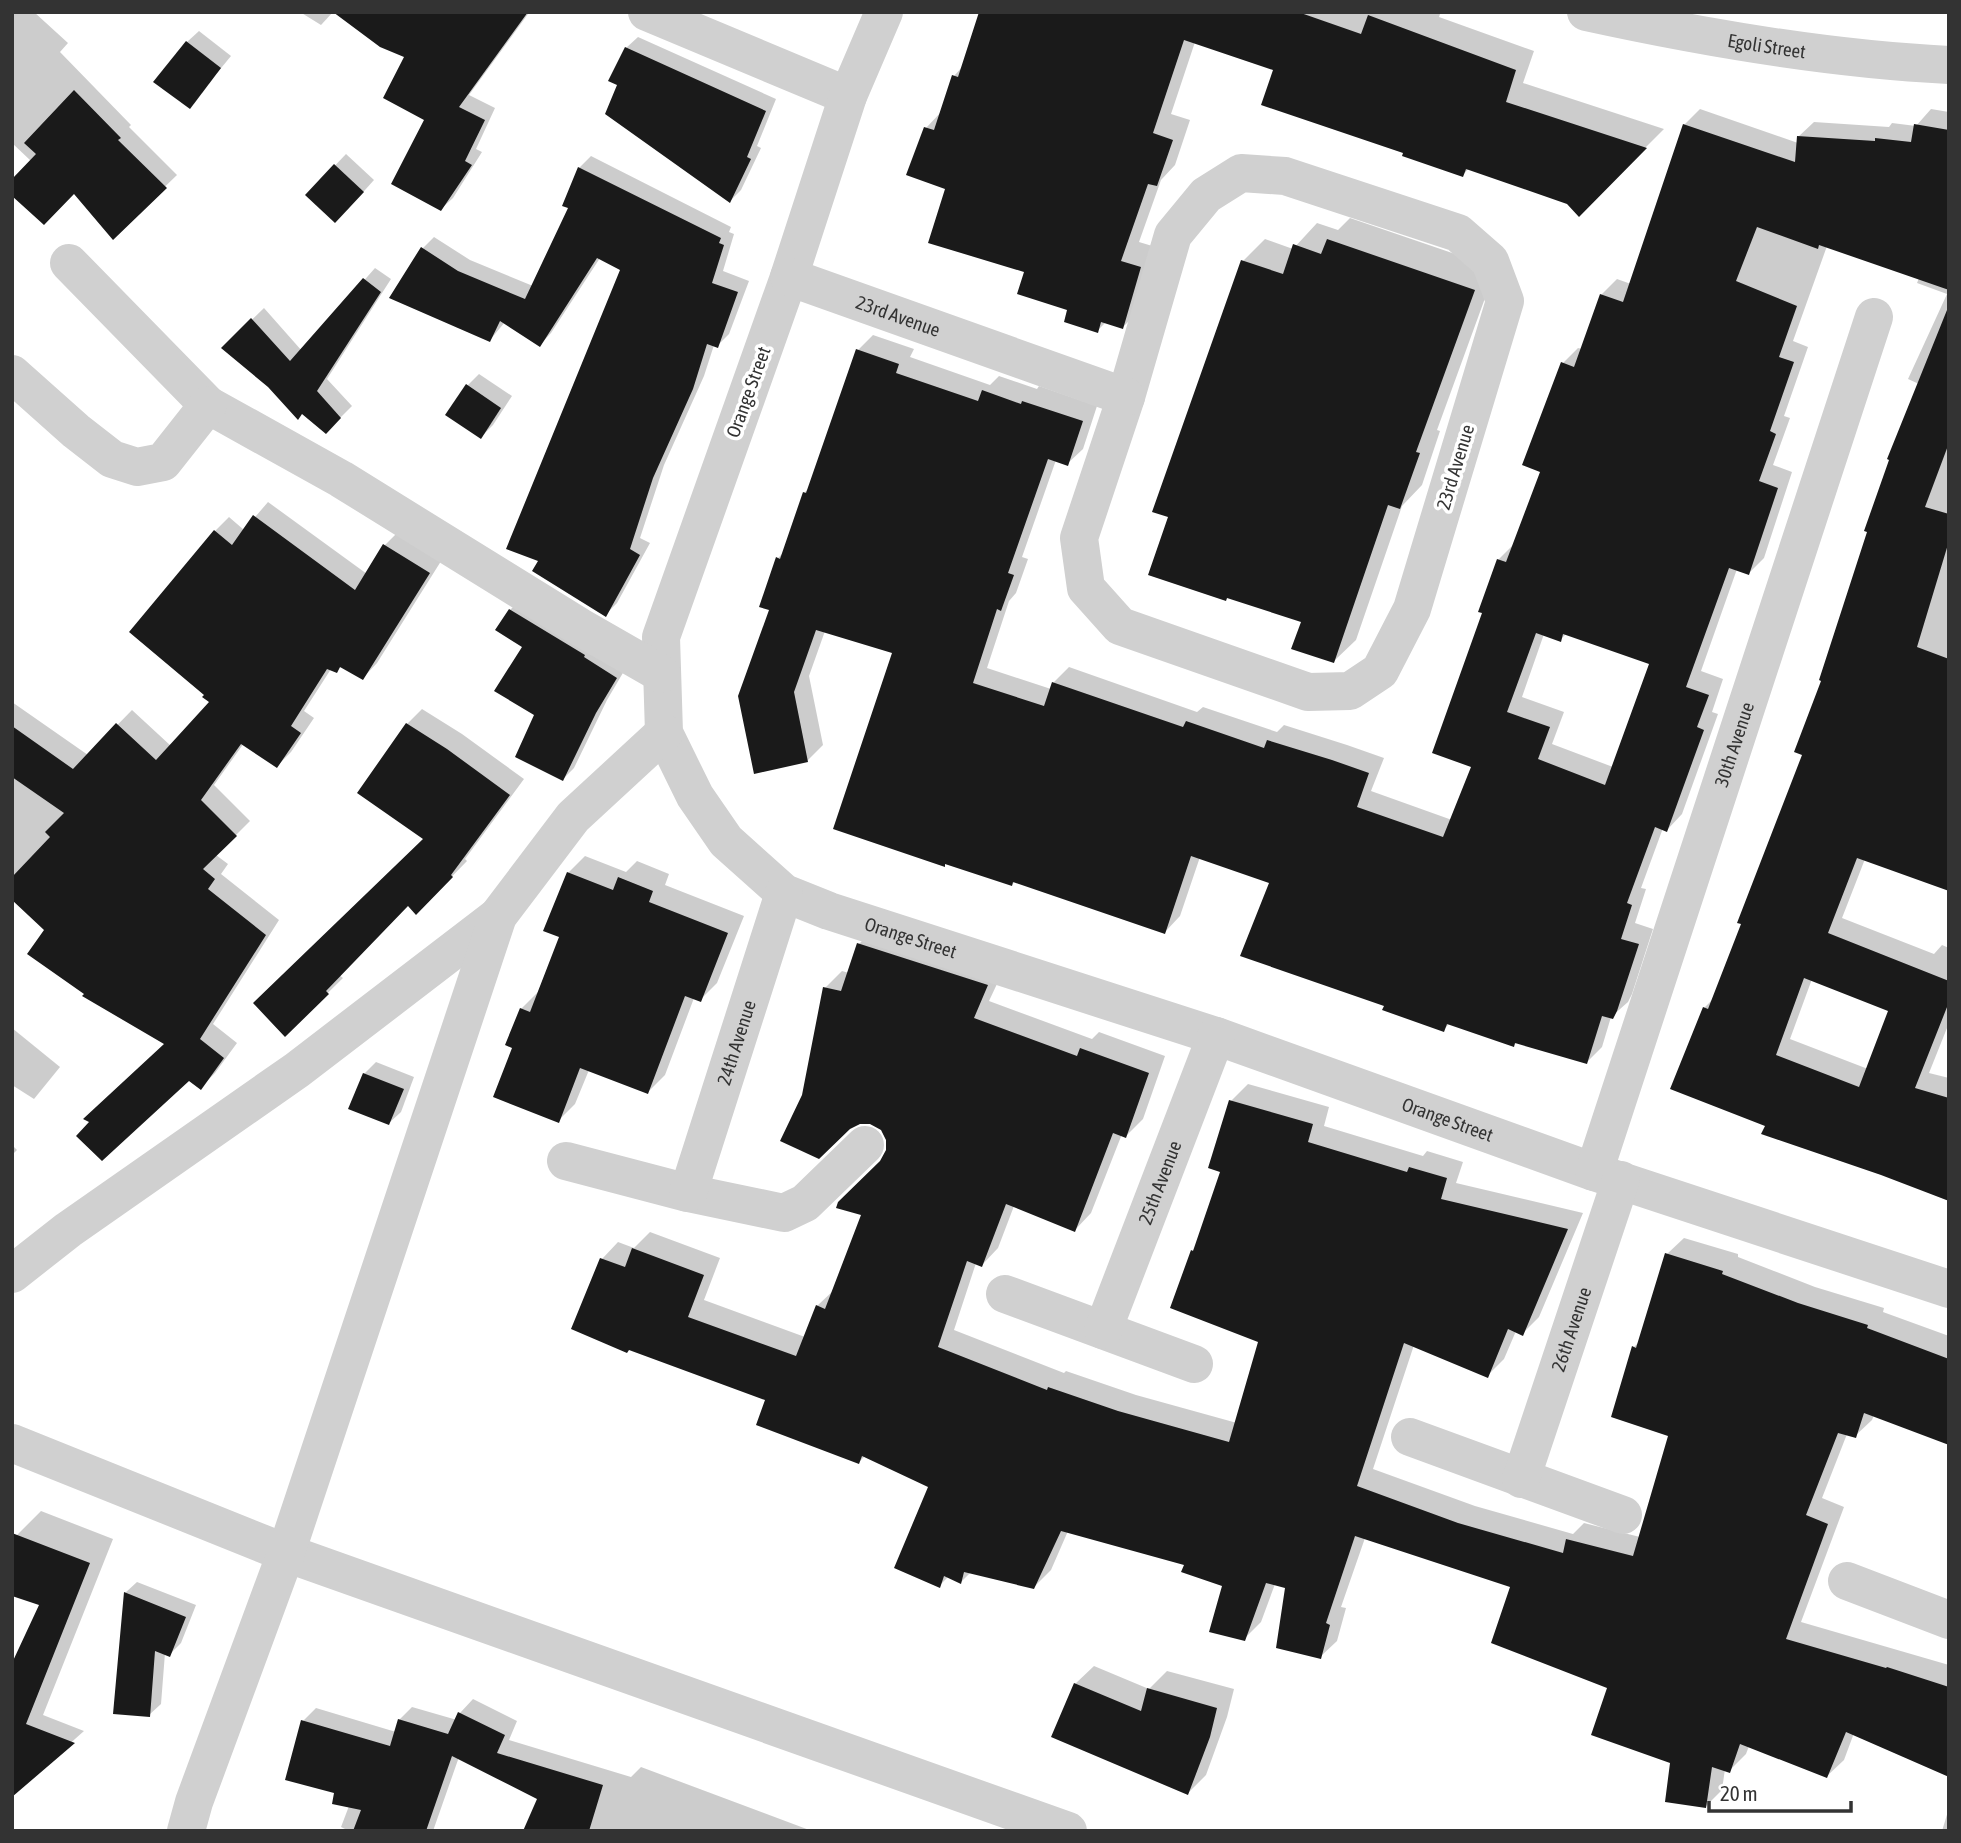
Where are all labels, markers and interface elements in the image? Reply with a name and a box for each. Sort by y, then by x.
street label: Egoli Street [1726,29,1807,63]
street label: 23rd Avenue [853,291,943,341]
street label: Orange Street [721,344,775,440]
street label: 23rd Avenue [1432,422,1478,512]
street label: 30th Avenue [1710,699,1758,790]
street label: Orange Street [862,912,959,962]
street label: 24th Avenue [712,997,760,1088]
street label: Orange Street [1399,1093,1496,1146]
street label: 25th Avenue [1134,1138,1186,1227]
street label: 26th Avenue [1547,1284,1595,1374]
scale bar [1709,1770,1851,1814]
text: 20 m [1720,1781,1758,1805]

